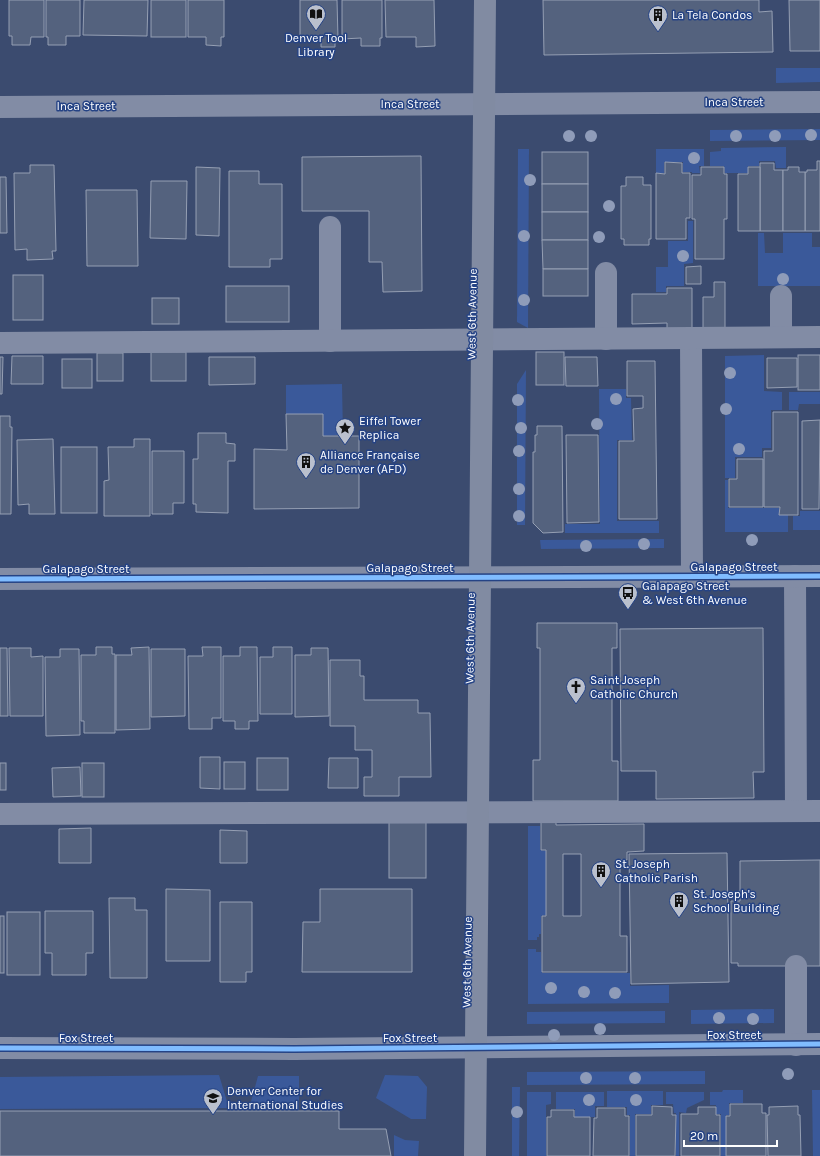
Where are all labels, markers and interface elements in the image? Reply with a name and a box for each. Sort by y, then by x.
library icon: Denver Tool Library [305,3,327,31]
building icon: La Tela Condos [647,4,669,32]
place label: La Tela Condos [672,8,752,22]
place label: Denver Tool Library [285,31,347,59]
street label: Inca Street [704,95,764,109]
street label: Inca Street [380,97,440,111]
street label: Inca Street [56,99,116,113]
street label: West 6th Avenue [464,268,480,360]
place label: Eiffel Tower Replica [359,414,421,442]
place icon: Eiffel Tower Replica [334,417,356,445]
place label: Alliance Française de Denver (AFD) [320,448,420,476]
building icon: Alliance Française de Denver (AFD) [295,451,317,479]
street label: Galapago Street [690,560,778,574]
street label: Galapago Street [366,561,454,575]
street label: Galapago Street [42,562,130,576]
place label: Galapago Street & West 6th Avenue [642,579,747,607]
bus stop icon: Galapago Street & West 6th Avenue [617,582,639,610]
street label: West 6th Avenue [462,592,478,684]
place label: Saint Joseph Catholic Church [590,673,678,701]
church icon: Saint Joseph Catholic Church [565,676,587,704]
place label: St. Joseph Catholic Parish [615,857,698,885]
building icon: St. Joseph Catholic Parish [590,860,612,888]
place label: St. Joseph's School Building [693,887,780,915]
building icon: St. Joseph's School Building [668,890,690,918]
street label: West 6th Avenue [459,916,475,1008]
street label: Fox Street [707,1028,762,1042]
street label: Fox Street [59,1031,114,1045]
street label: Fox Street [383,1031,438,1045]
place label: Denver Center for International Studies [227,1084,343,1112]
school or university icon: Denver Center for International Studies [202,1087,224,1115]
scale bar [684,1122,777,1148]
text: 20 m [690,1129,718,1143]

